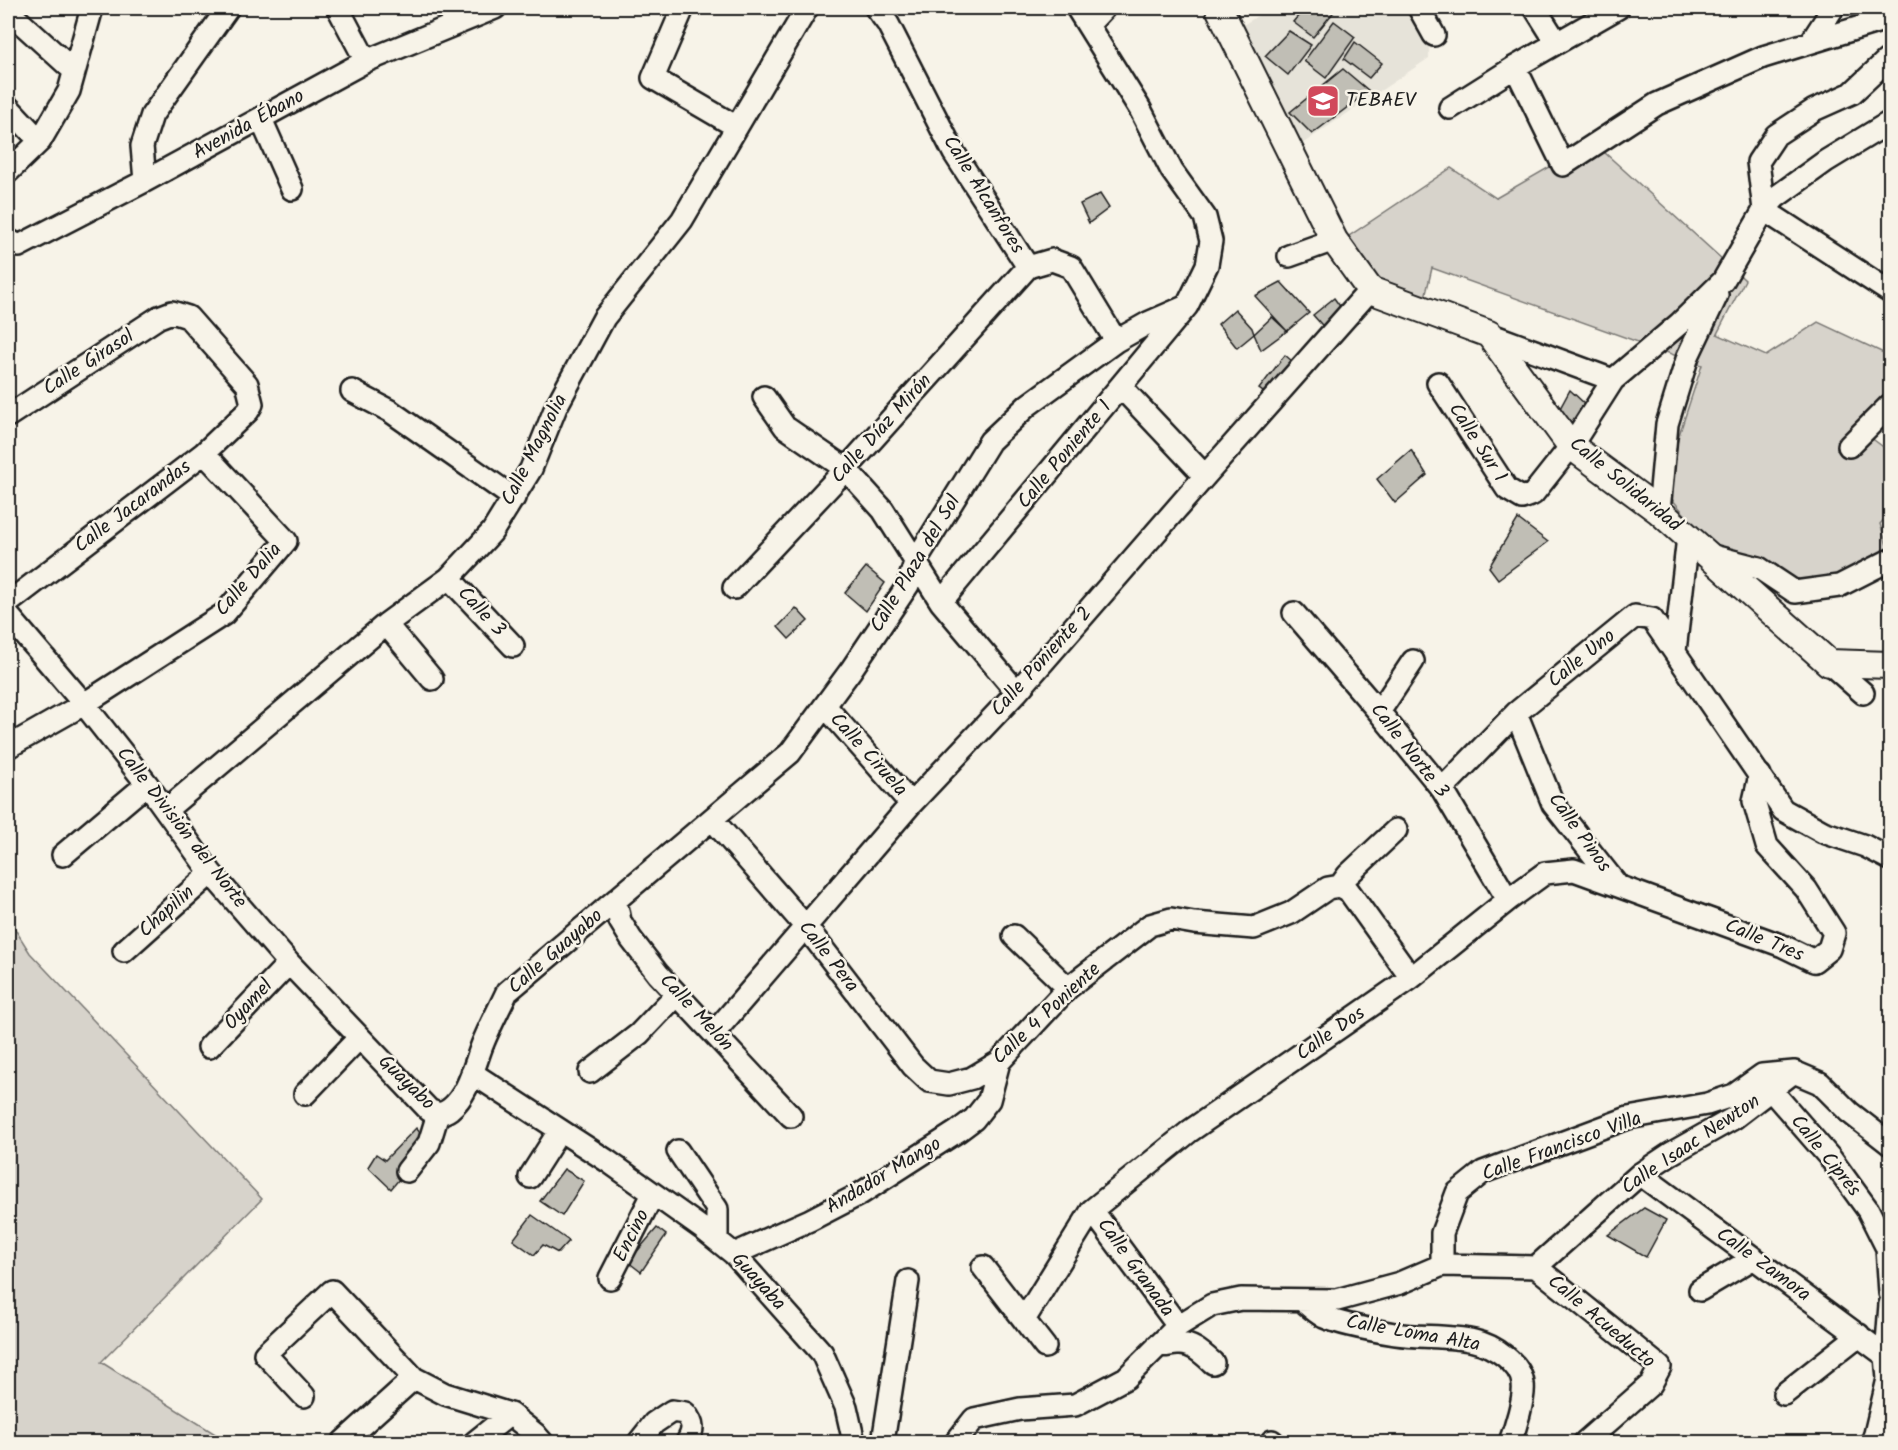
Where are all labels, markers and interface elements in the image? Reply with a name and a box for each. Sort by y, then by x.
street label: Avenida Ébano [187,81,311,169]
school or university icon: TEBAEV [1305,83,1341,119]
place label: TEBAEV [1346,85,1417,117]
street label: Calle Alcanfores [934,129,1033,261]
street label: Calle Girasol [37,321,141,405]
street label: Calle Díaz Mirón [824,367,940,491]
street label: Calle Magnolia [493,389,577,511]
street label: Calle Poniente 1 [1010,393,1120,517]
street label: Calle Sur 1 [1439,397,1515,489]
street label: Calle Solidaridad [1561,429,1689,541]
street label: Calle Jacarandas [68,452,199,562]
street label: Calle Plaza del Sol [862,489,970,639]
street label: Calle Dalia [208,536,290,624]
street label: Calle 3 [449,579,513,645]
street label: Calle Poniente 2 [983,599,1101,725]
street label: Calle Uno [1541,621,1623,697]
street label: Calle Norte 3 [1361,696,1457,806]
street label: Calle Ciruela [821,705,915,805]
street label: Calle División del Norte [107,740,255,916]
street label: Calle Pinos [1539,786,1619,880]
street label: Chapilin [131,878,203,946]
street label: Calle Guayabo [501,901,611,1003]
street label: Calle Tres [1720,911,1809,972]
street label: Calle Pera [790,914,866,1000]
street label: Calle 4 Poniente [985,955,1109,1073]
street label: Calle Melón [651,966,741,1060]
street label: Oyamel [217,972,282,1038]
street label: Calle Dos [1290,998,1373,1070]
street label: Guayabo [370,1047,442,1119]
street label: Calle Isaac Newton [1615,1086,1767,1204]
street label: Calle Francisco Villa [1478,1103,1646,1191]
street label: Calle Ciprés [1782,1108,1869,1205]
street label: Andador Mango [820,1129,948,1223]
street label: Encino [605,1204,659,1268]
street label: Calle Granada [1088,1212,1182,1324]
street label: Calle Zamora [1709,1219,1817,1311]
street label: Guayaba [723,1245,793,1319]
street label: Calle Acueducto [1540,1267,1662,1377]
street label: Calle Loma Alta [1343,1306,1483,1362]

